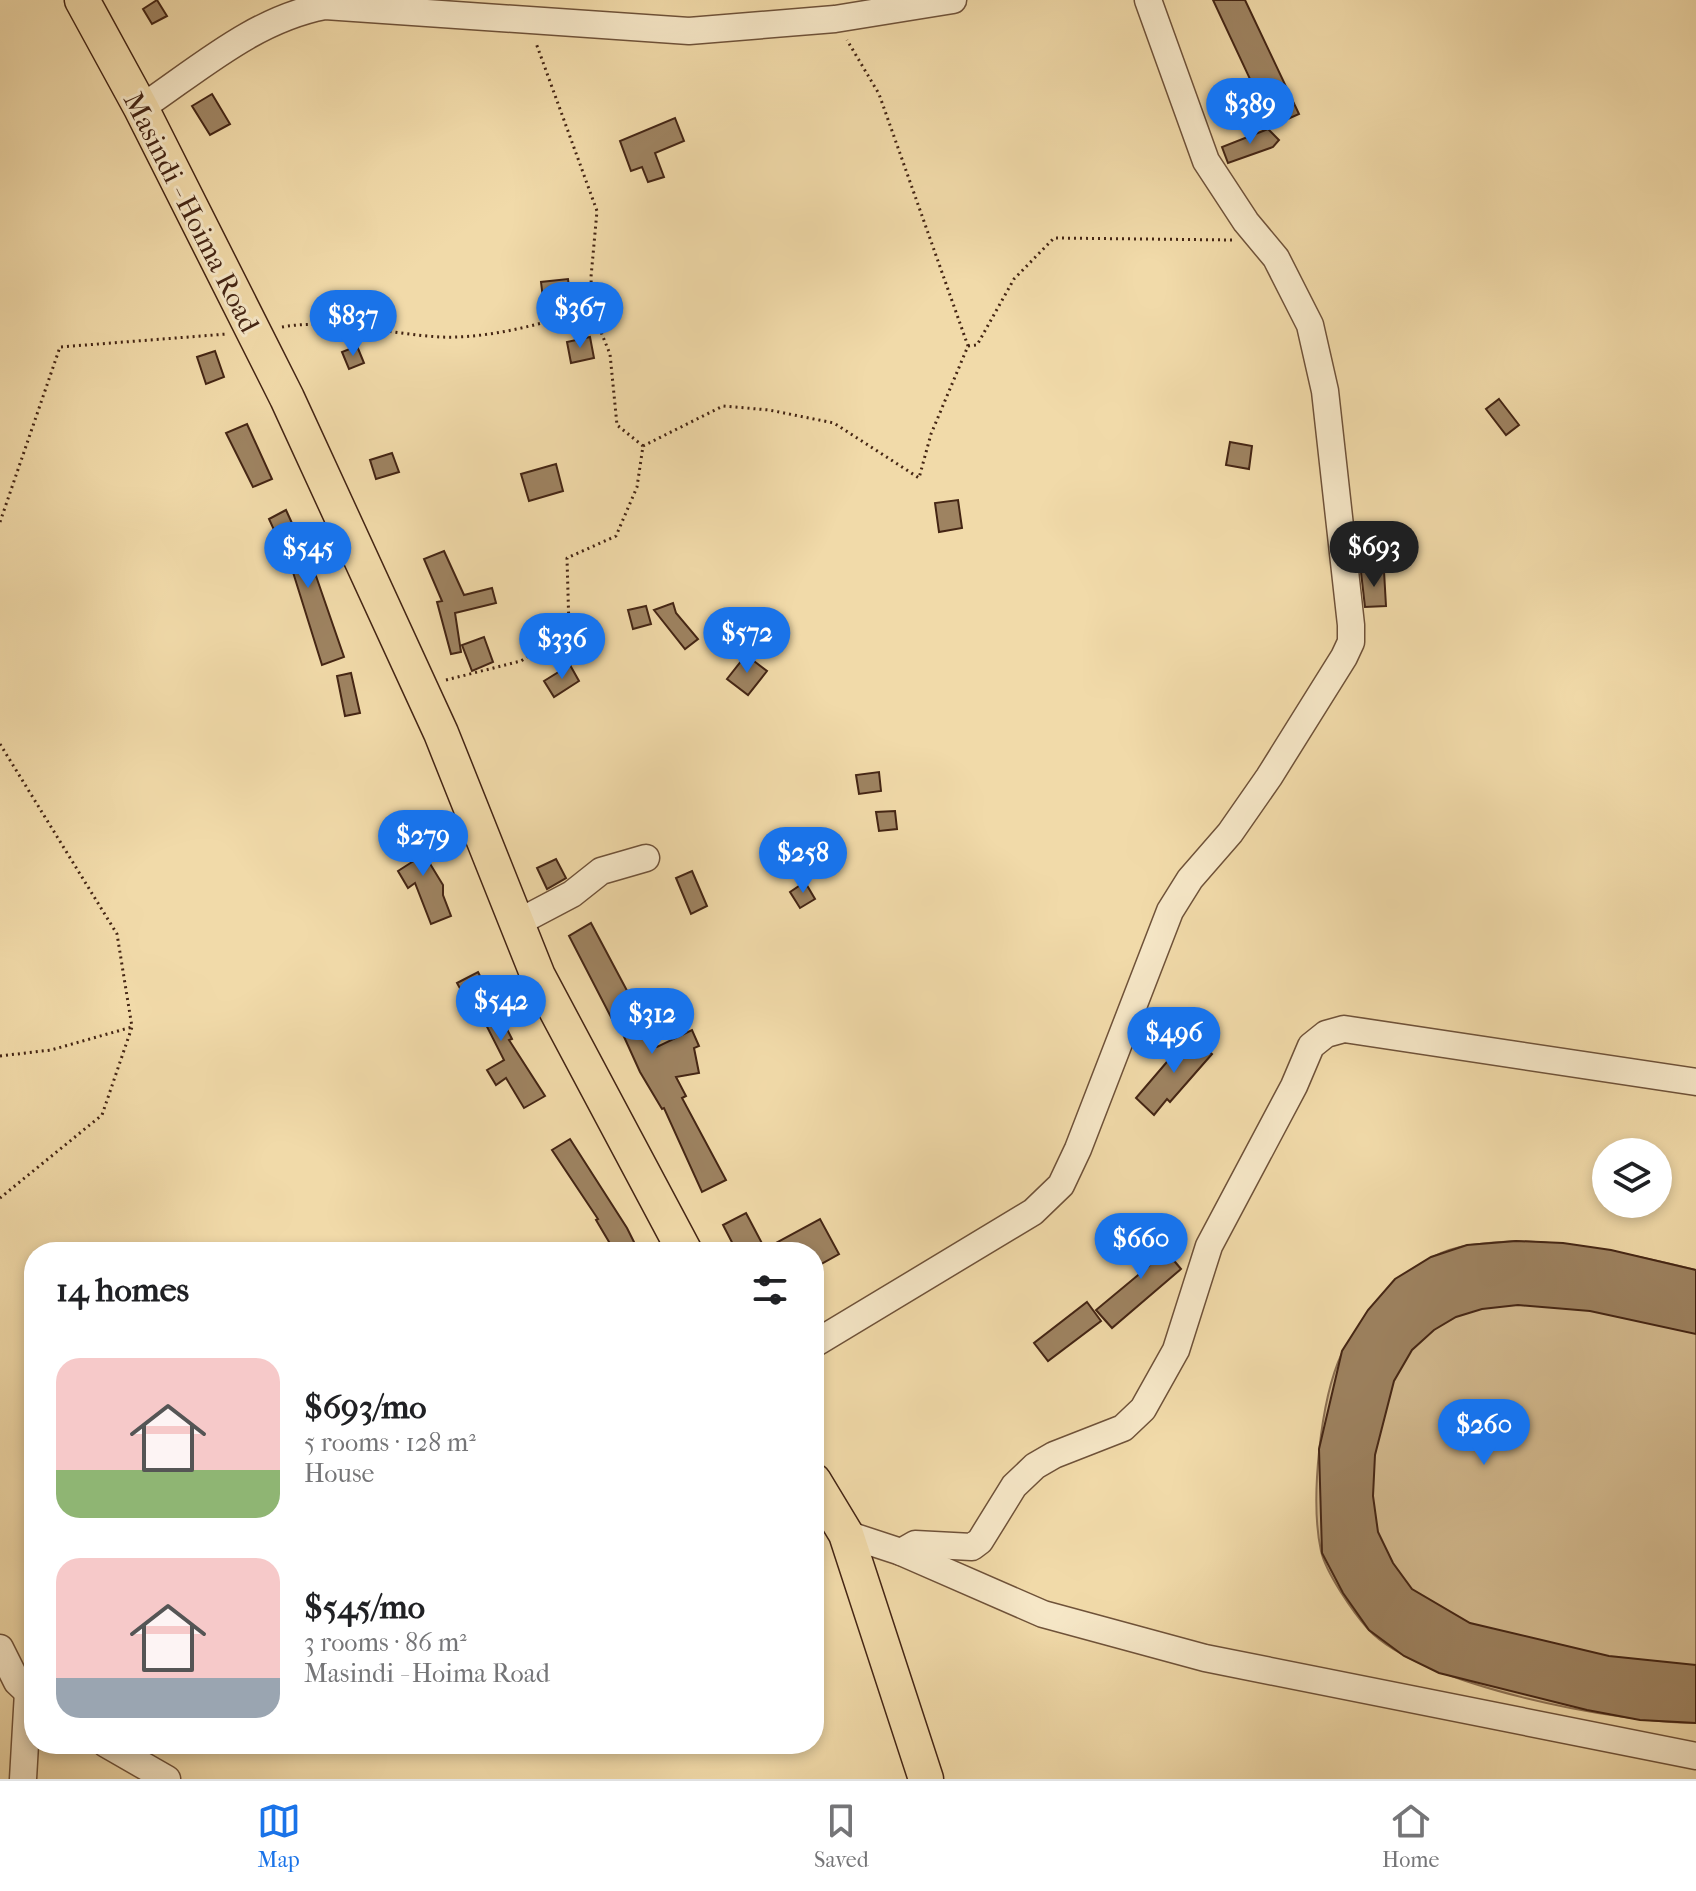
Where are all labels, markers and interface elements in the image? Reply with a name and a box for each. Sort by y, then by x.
pin: $389 [1203,78,1297,146]
street label: Masindi - Hoima Road [117,87,267,338]
text: $389 [1224,88,1276,119]
pin: $367 [533,282,627,350]
pin: $837 [306,290,400,358]
text: $367 [554,292,606,323]
text: $837 [328,300,378,331]
pin: $693 [1327,521,1421,589]
pin: $545 [261,522,355,590]
text: $693 [1348,531,1400,562]
text: $545 [282,532,334,563]
pin: $572 [700,607,794,675]
pin: $336 [515,613,609,681]
text: $572 [721,617,773,648]
text: $336 [537,623,587,654]
pin: $279 [376,810,470,878]
text: $279 [396,820,450,851]
pin: $258 [756,827,850,895]
text: $258 [777,837,829,868]
pin: $542 [454,975,548,1043]
text: $542 [474,985,528,1016]
pin: $312 [605,988,699,1056]
text: $312 [628,998,676,1029]
pin: $496 [1127,1007,1221,1075]
text: $496 [1145,1017,1203,1048]
map controls [1592,1138,1672,1218]
button: layers [1592,1138,1672,1218]
pin: $660 [1094,1213,1188,1281]
text: $660 [1113,1223,1169,1254]
icon: filters [748,1268,792,1312]
text: 14 homes [56,1270,189,1310]
text: $693/mo [304,1387,427,1427]
icon: home [120,1390,216,1486]
pin: $260 [1437,1399,1531,1467]
text: $260 [1456,1409,1512,1440]
text: 5 rooms · 128 m² [304,1427,476,1458]
text: House [304,1458,374,1489]
text: $545/mo [304,1587,425,1627]
icon: home [120,1590,216,1686]
text: 3 rooms · 86 m² [304,1627,467,1658]
text: Masindi - Hoima Road [304,1658,550,1689]
tab: Map [257,1799,301,1873]
tab: Saved [814,1799,869,1873]
tab: Home [1382,1799,1439,1873]

